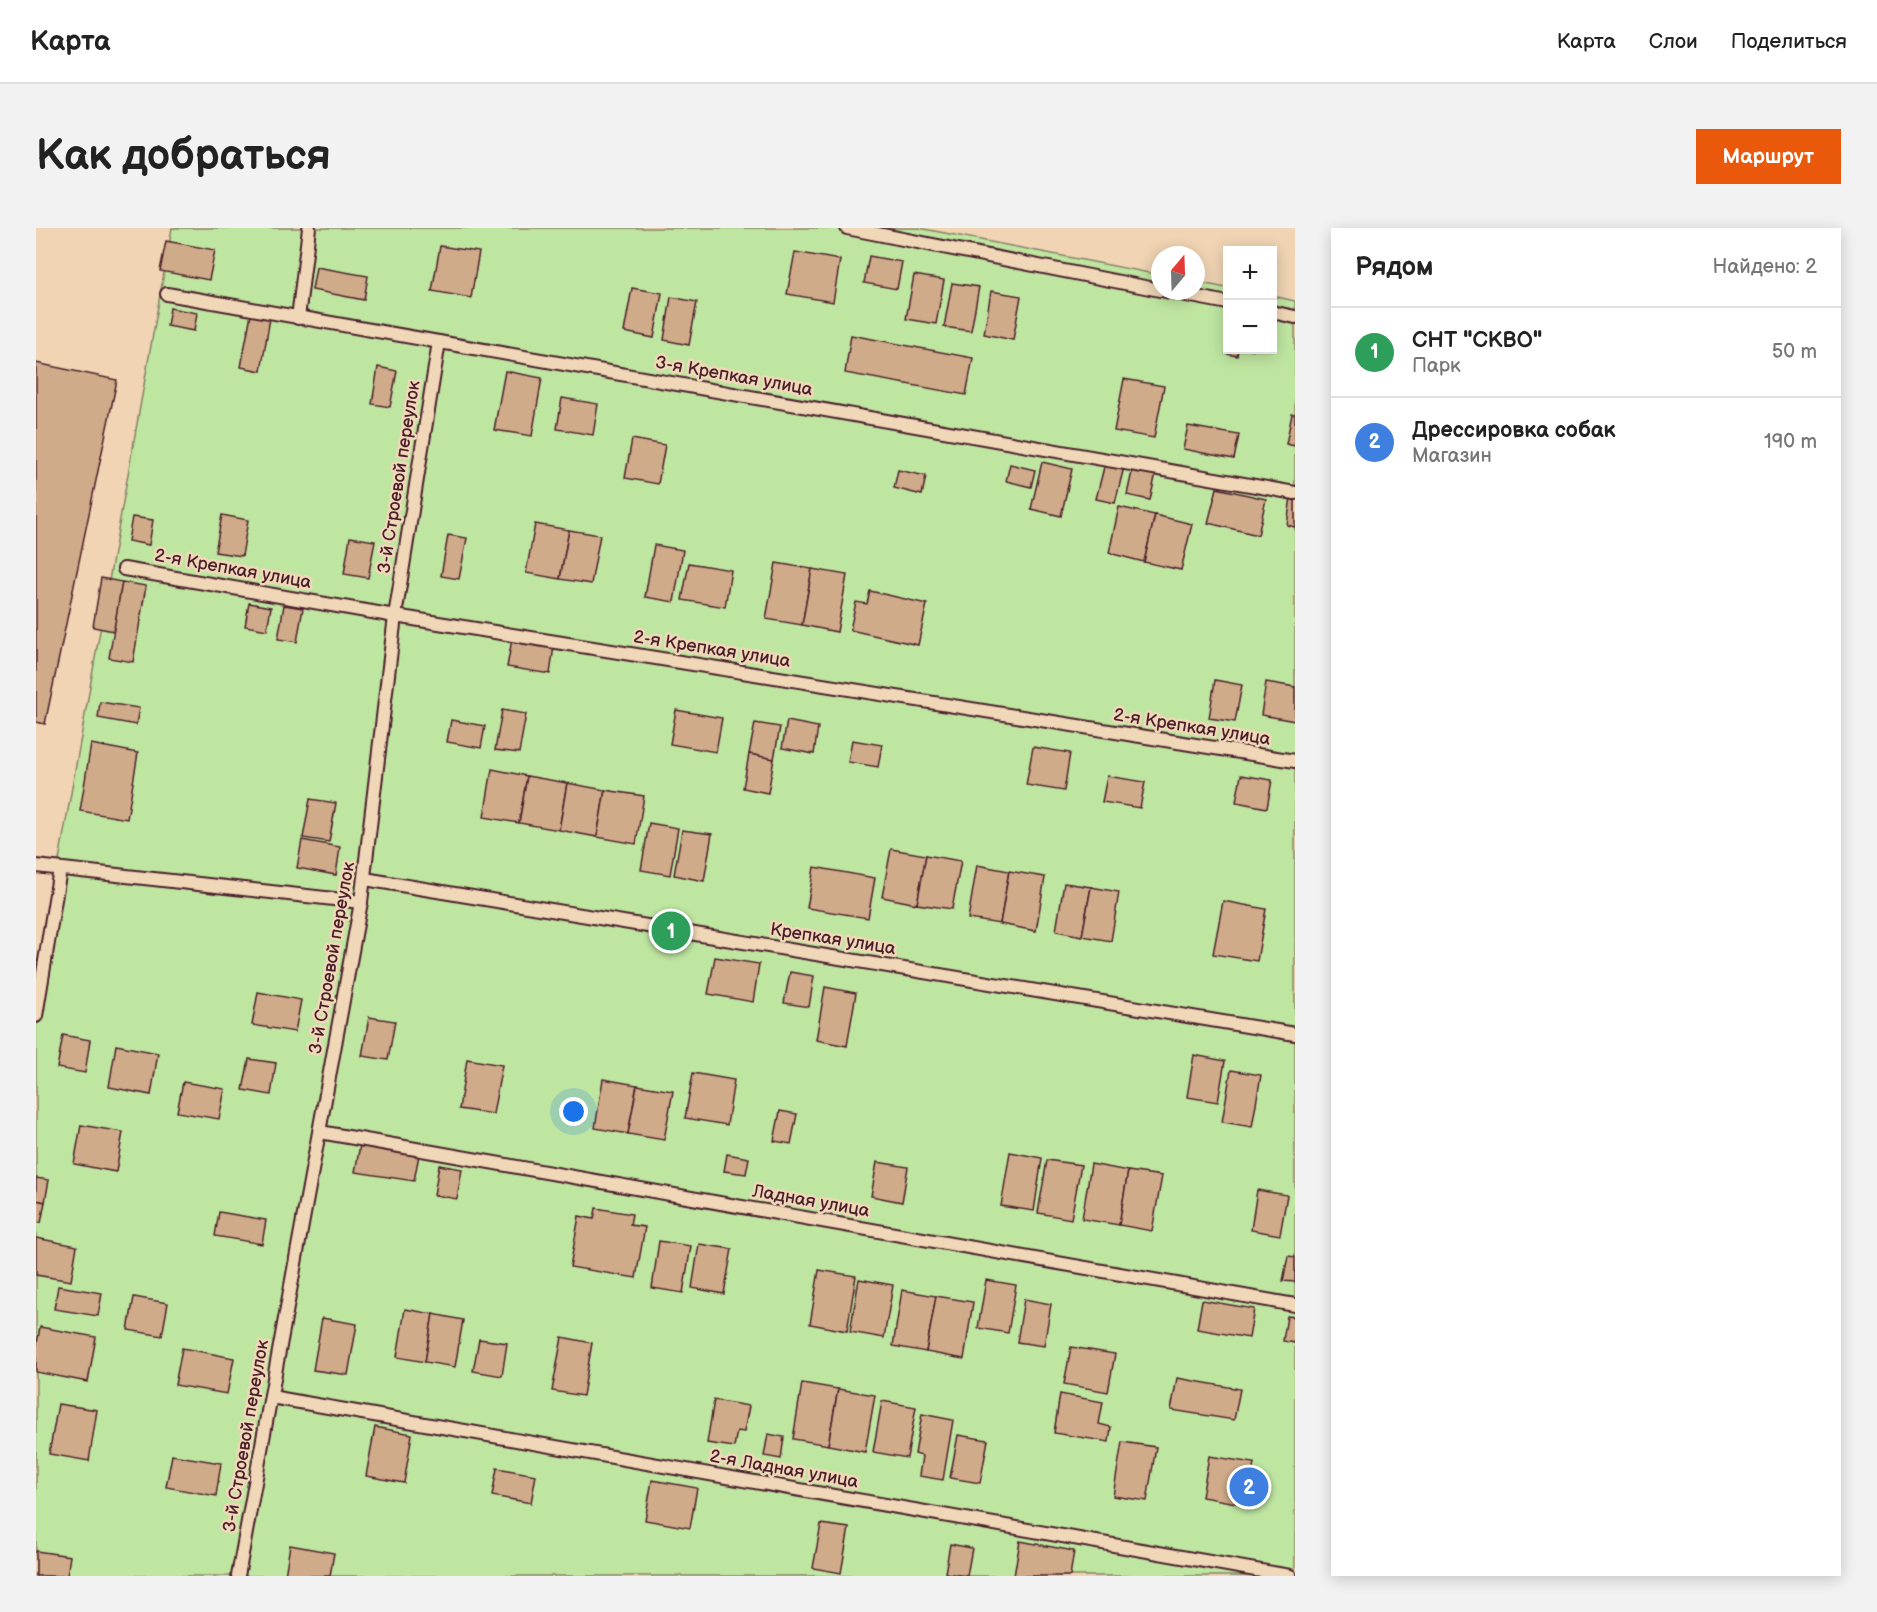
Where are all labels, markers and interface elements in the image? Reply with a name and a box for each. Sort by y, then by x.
text: Карта [30,25,110,58]
text: Карта [1557,29,1616,54]
text: Слои [1649,29,1698,54]
text: Поделиться [1731,29,1847,54]
button: Маршрут [1696,129,1841,184]
text: Как добраться [36,131,331,182]
north arrow [1151,246,1205,300]
map controls [1223,246,1277,354]
button: + [1223,246,1277,300]
text: Рядом [1355,252,1433,283]
text: Найдено: 2 [1713,255,1817,279]
button: − [1223,300,1277,354]
text: СНТ "СКВО" [1412,327,1542,354]
text: 1 [1370,340,1379,364]
text: 50 m [1772,340,1817,364]
street label: 3-я Крепкая улица [654,352,815,400]
text: Парк [1412,354,1461,378]
street label: 3-й Строевой переулок [373,379,425,575]
text: Дрессировка собак [1412,417,1616,444]
text: 2 [1369,430,1380,454]
text: 190 m [1764,430,1817,454]
text: Магазин [1412,444,1492,468]
street label: 2-я Крепкая улица [153,545,313,593]
street label: 2-я Крепкая улица [632,626,792,672]
street label: 2-я Крепкая улица [1112,704,1272,750]
street label: 3-й Строевой переулок [305,860,359,1056]
pin: 1 [652,908,690,954]
street label: Крепкая улица [769,919,898,959]
your location [559,1097,588,1126]
street label: Ладная улица [750,1180,872,1222]
street label: 3-й Строевой переулок [219,1338,273,1534]
street label: 2-я Ладная улица [708,1446,860,1492]
pin: 2 [1230,1464,1268,1510]

